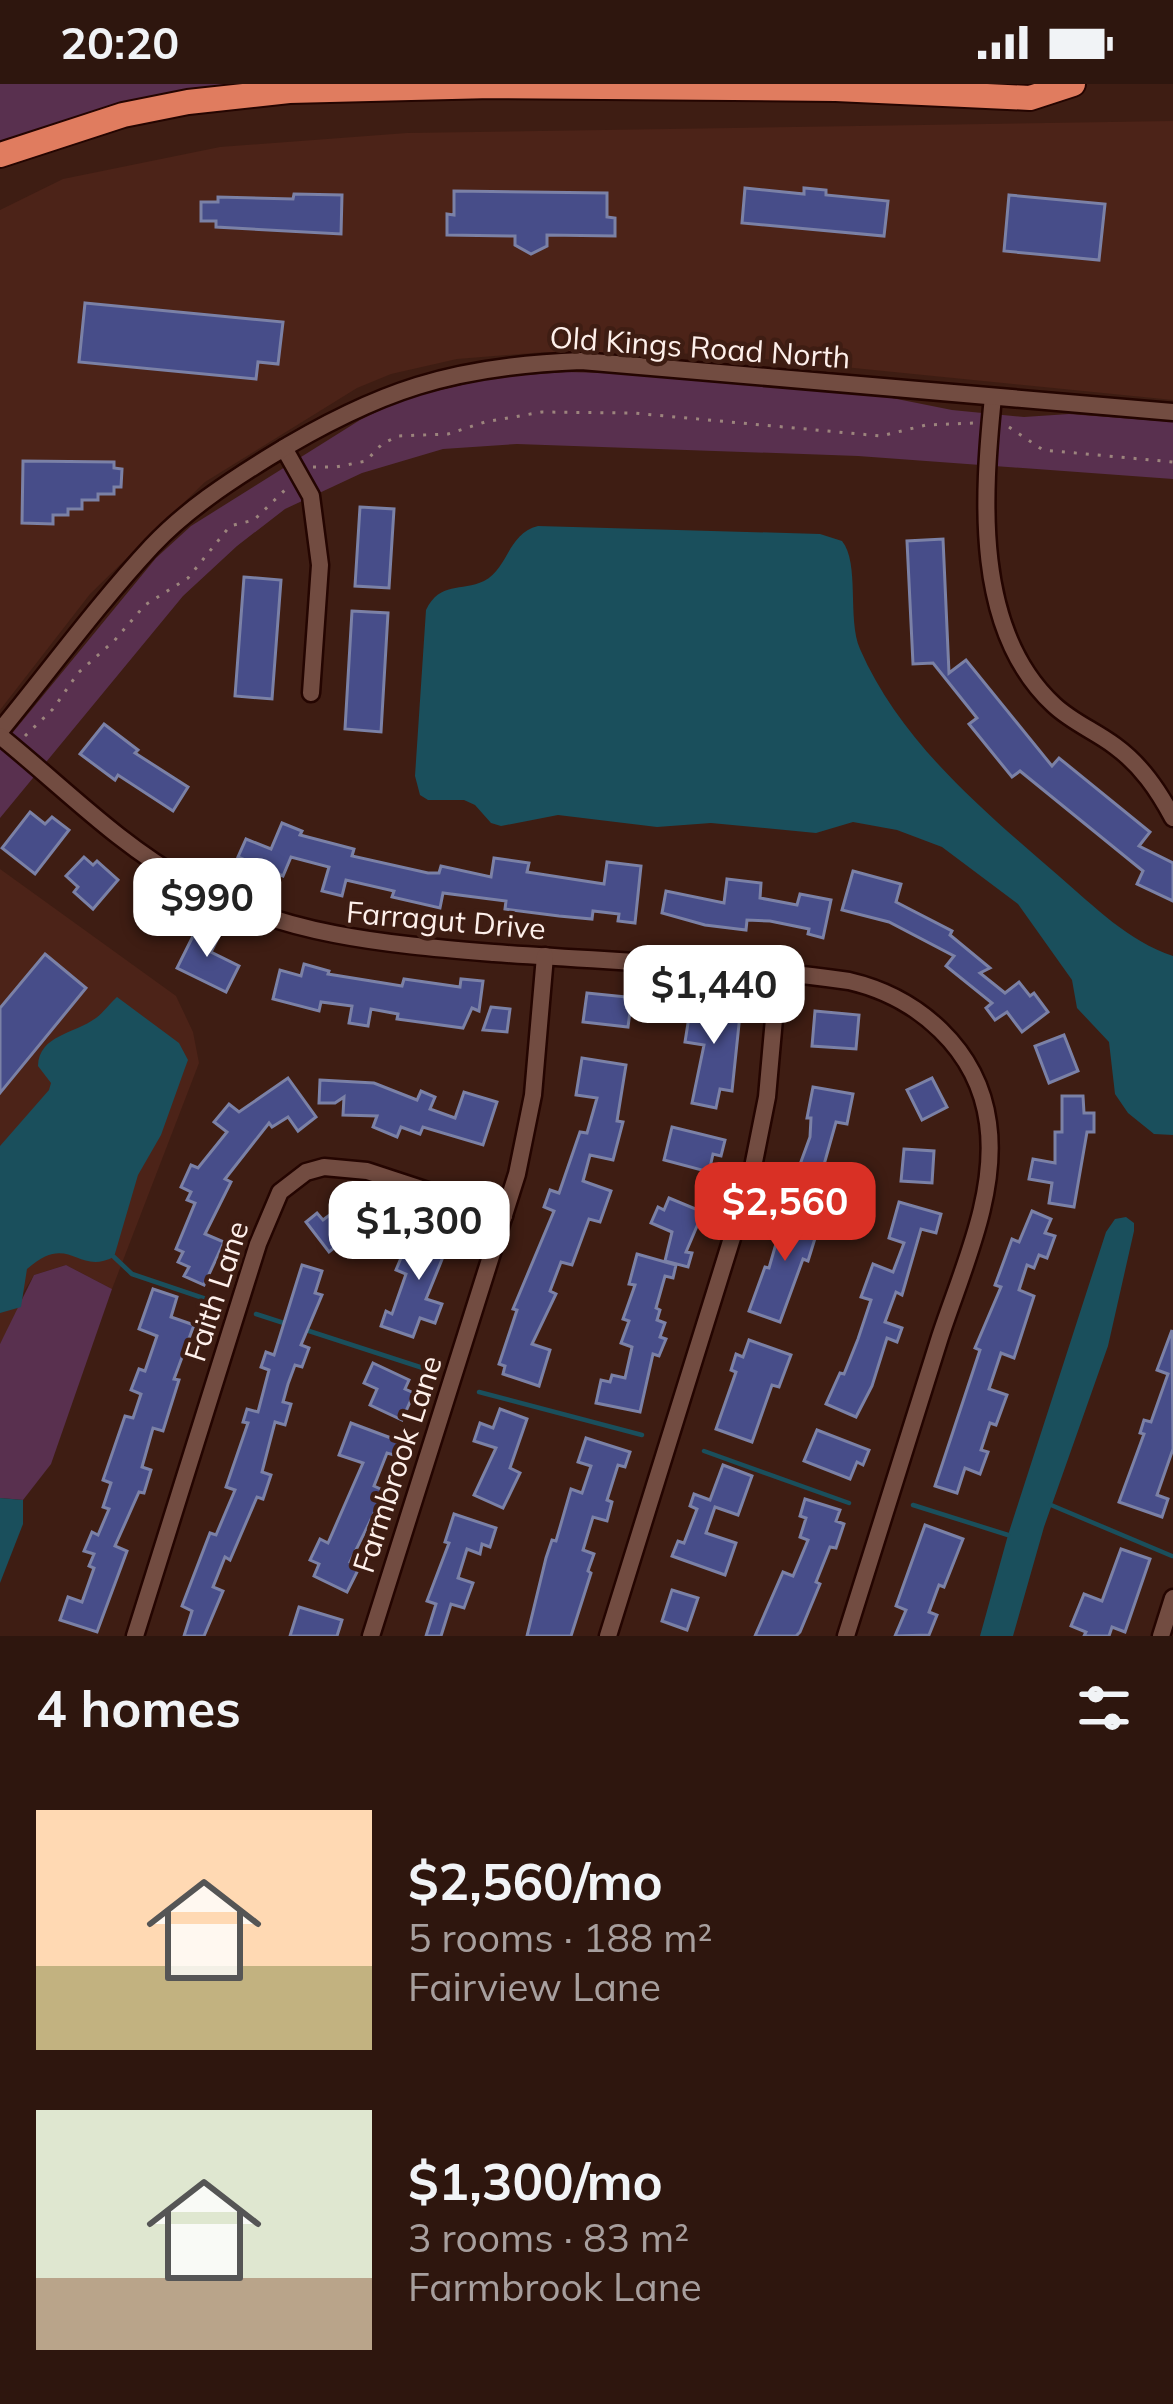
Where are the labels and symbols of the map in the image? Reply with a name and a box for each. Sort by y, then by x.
street label: Old Kings Road North [548,318,852,376]
pin: $990 [136,858,278,960]
street label: Farragut Drive [345,892,547,948]
pin: $1,440 [616,945,812,1047]
pin: $2,560 [687,1162,883,1264]
pin: $1,300 [321,1181,517,1283]
street label: Faith Lane [175,1216,257,1366]
street label: Farmbrook Lane [344,1351,450,1577]

